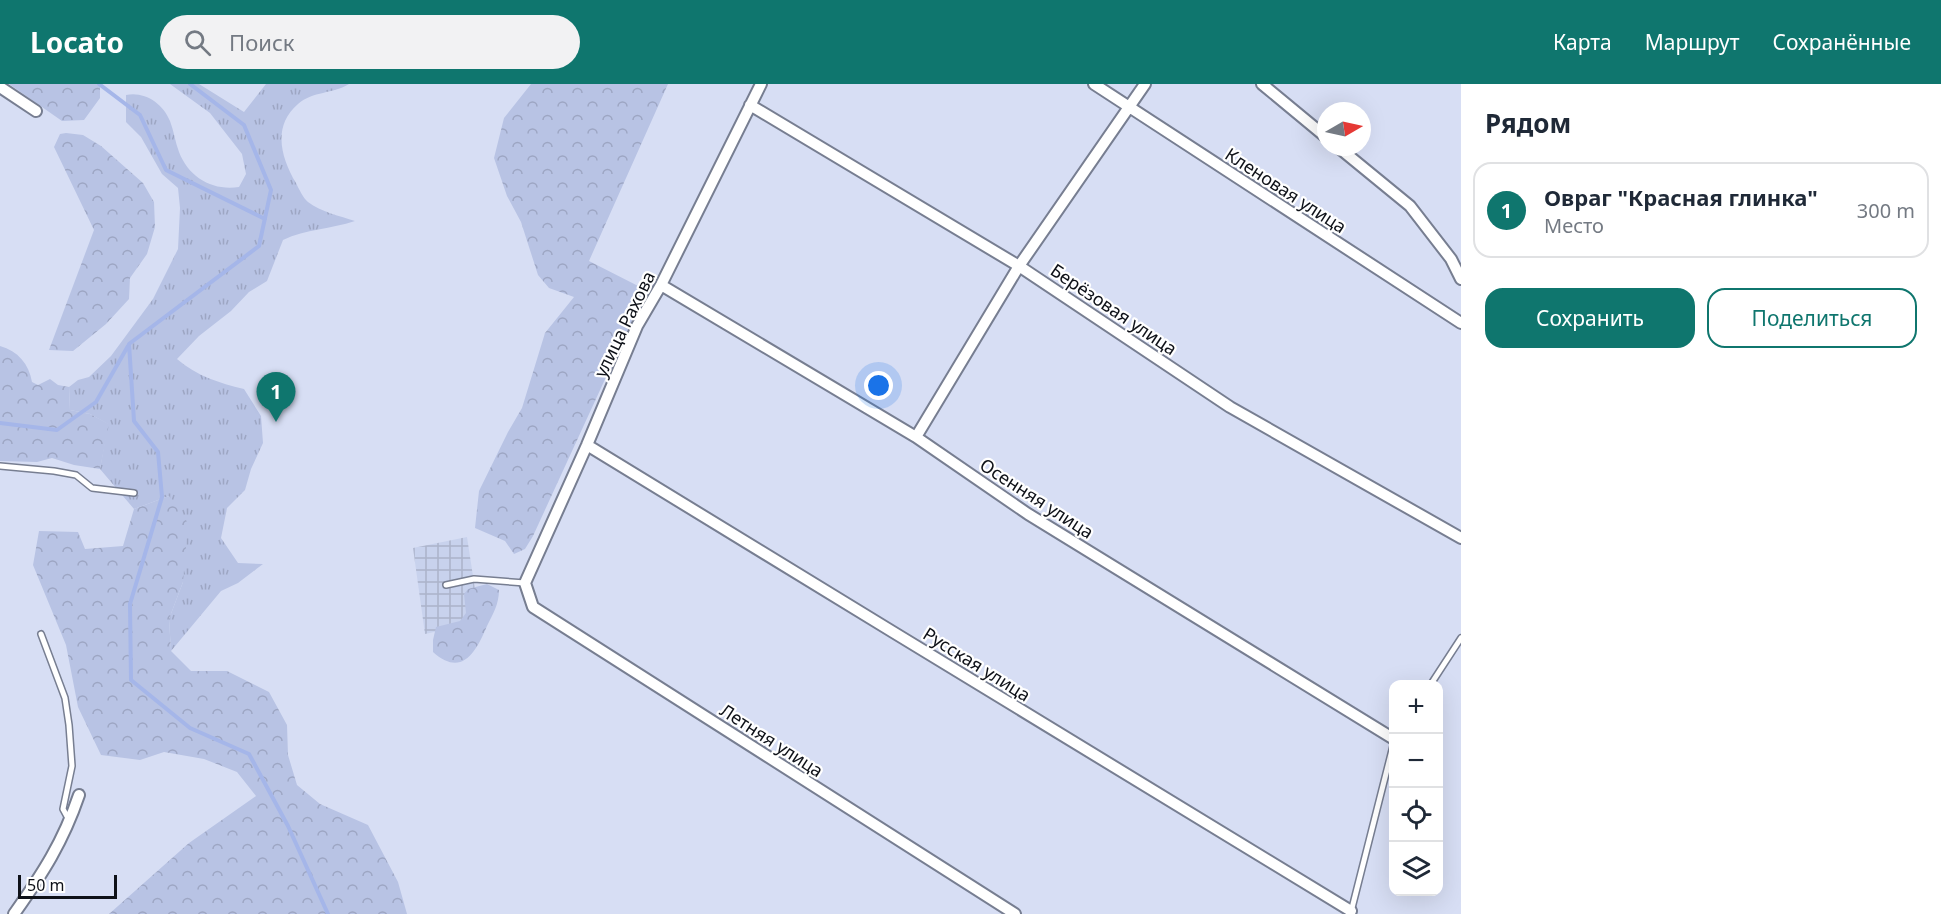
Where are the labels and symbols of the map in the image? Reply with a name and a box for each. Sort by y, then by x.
north arrow [1317,102,1371,156]
street label: Кленовая улица [1221,142,1351,238]
street label: Берёзовая улица [1046,258,1182,360]
street label: улица Рахова [588,267,660,381]
your location [864,371,893,400]
pin: 1 [256,372,296,422]
street label: Осенняя улица [976,452,1098,544]
street label: Русская улица [919,621,1035,707]
street label: Летняя улица [716,698,828,782]
scale bar [18,872,117,900]

